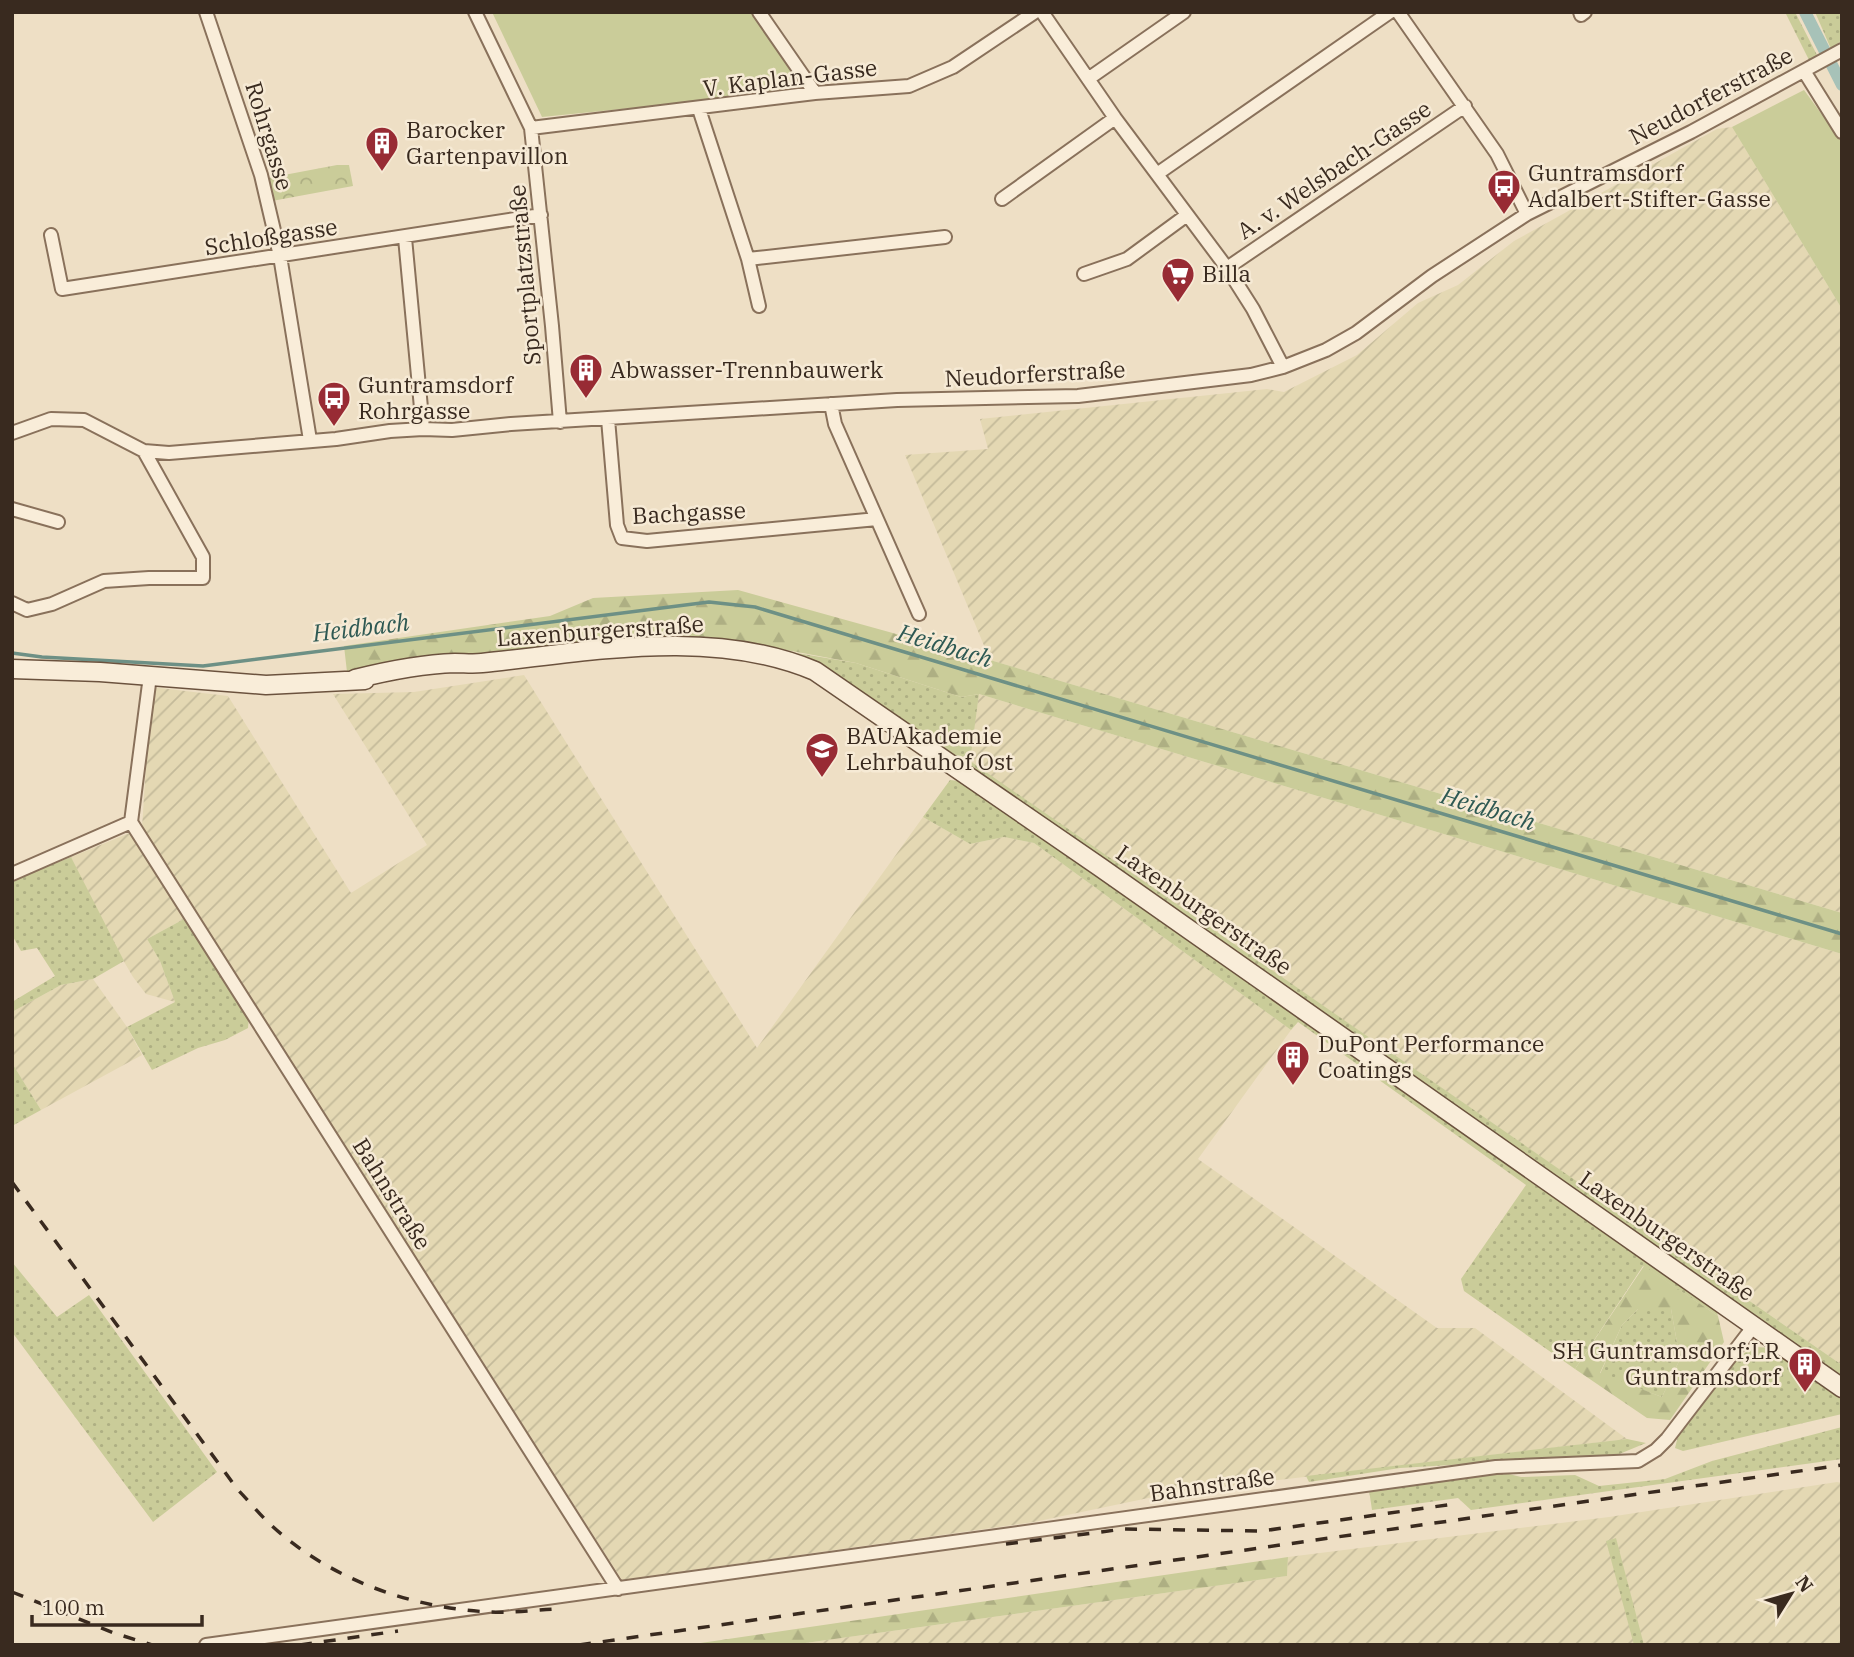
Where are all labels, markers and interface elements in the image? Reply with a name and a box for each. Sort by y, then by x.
street label: Neudorferstraße [1624,39,1798,151]
street label: V. Kaplan-Gasse [701,51,879,103]
street label: Rohrgasse [239,78,301,194]
street label: A. v. Welsbach-Gasse [1231,93,1436,245]
place label: Barocker Gartenpavillon [406,114,569,170]
building icon: Barocker Gartenpavillon [363,124,401,173]
place label: Guntramsdorf Adalbert-Stifter-Gasse [1528,157,1771,213]
bus stop icon: Guntramsdorf Adalbert-Stifter-Gasse [1485,167,1523,216]
street label: Sportplatzstraße [501,184,547,367]
street label: Schloßgasse [202,211,339,261]
supermarket icon: Billa [1159,255,1197,304]
place label: Billa [1202,258,1251,288]
building icon: Abwasser-Trennbauwerk [567,351,605,400]
street label: Neudorferstraße [944,353,1126,393]
place label: Abwasser-Trennbauwerk [610,354,884,384]
place label: Guntramsdorf Rohrgasse [358,369,515,425]
bus stop icon: Guntramsdorf Rohrgasse [315,379,353,428]
street label: Bachgasse [631,494,747,530]
water label: Heidbach [310,605,411,649]
street label: Laxenburgerstraße [495,608,705,652]
water label: Heidbach [893,615,996,675]
place label: BAUAkademie Lehrbauhof Ost [846,720,1013,776]
school or university icon: BAUAkademie Lehrbauhof Ost [803,730,841,779]
water label: Heidbach [1436,778,1539,838]
street label: Laxenburgerstraße [1111,837,1298,981]
place label: DuPont Performance Coatings [1318,1028,1544,1084]
building icon: DuPont Performance Coatings [1274,1038,1312,1087]
street label: Bahnstraße [347,1132,439,1255]
street label: Laxenburgerstraße [1574,1163,1761,1307]
place label: SH Guntramsdorf;LR Guntramsdorf [1552,1335,1782,1391]
building icon: SH Guntramsdorf;LR Guntramsdorf [1786,1345,1824,1394]
street label: Bahnstraße [1147,1460,1276,1508]
north arrow [1756,1559,1826,1629]
text: N [1790,1571,1819,1597]
scale bar [32,1584,201,1628]
text: 100 m [42,1593,105,1621]

